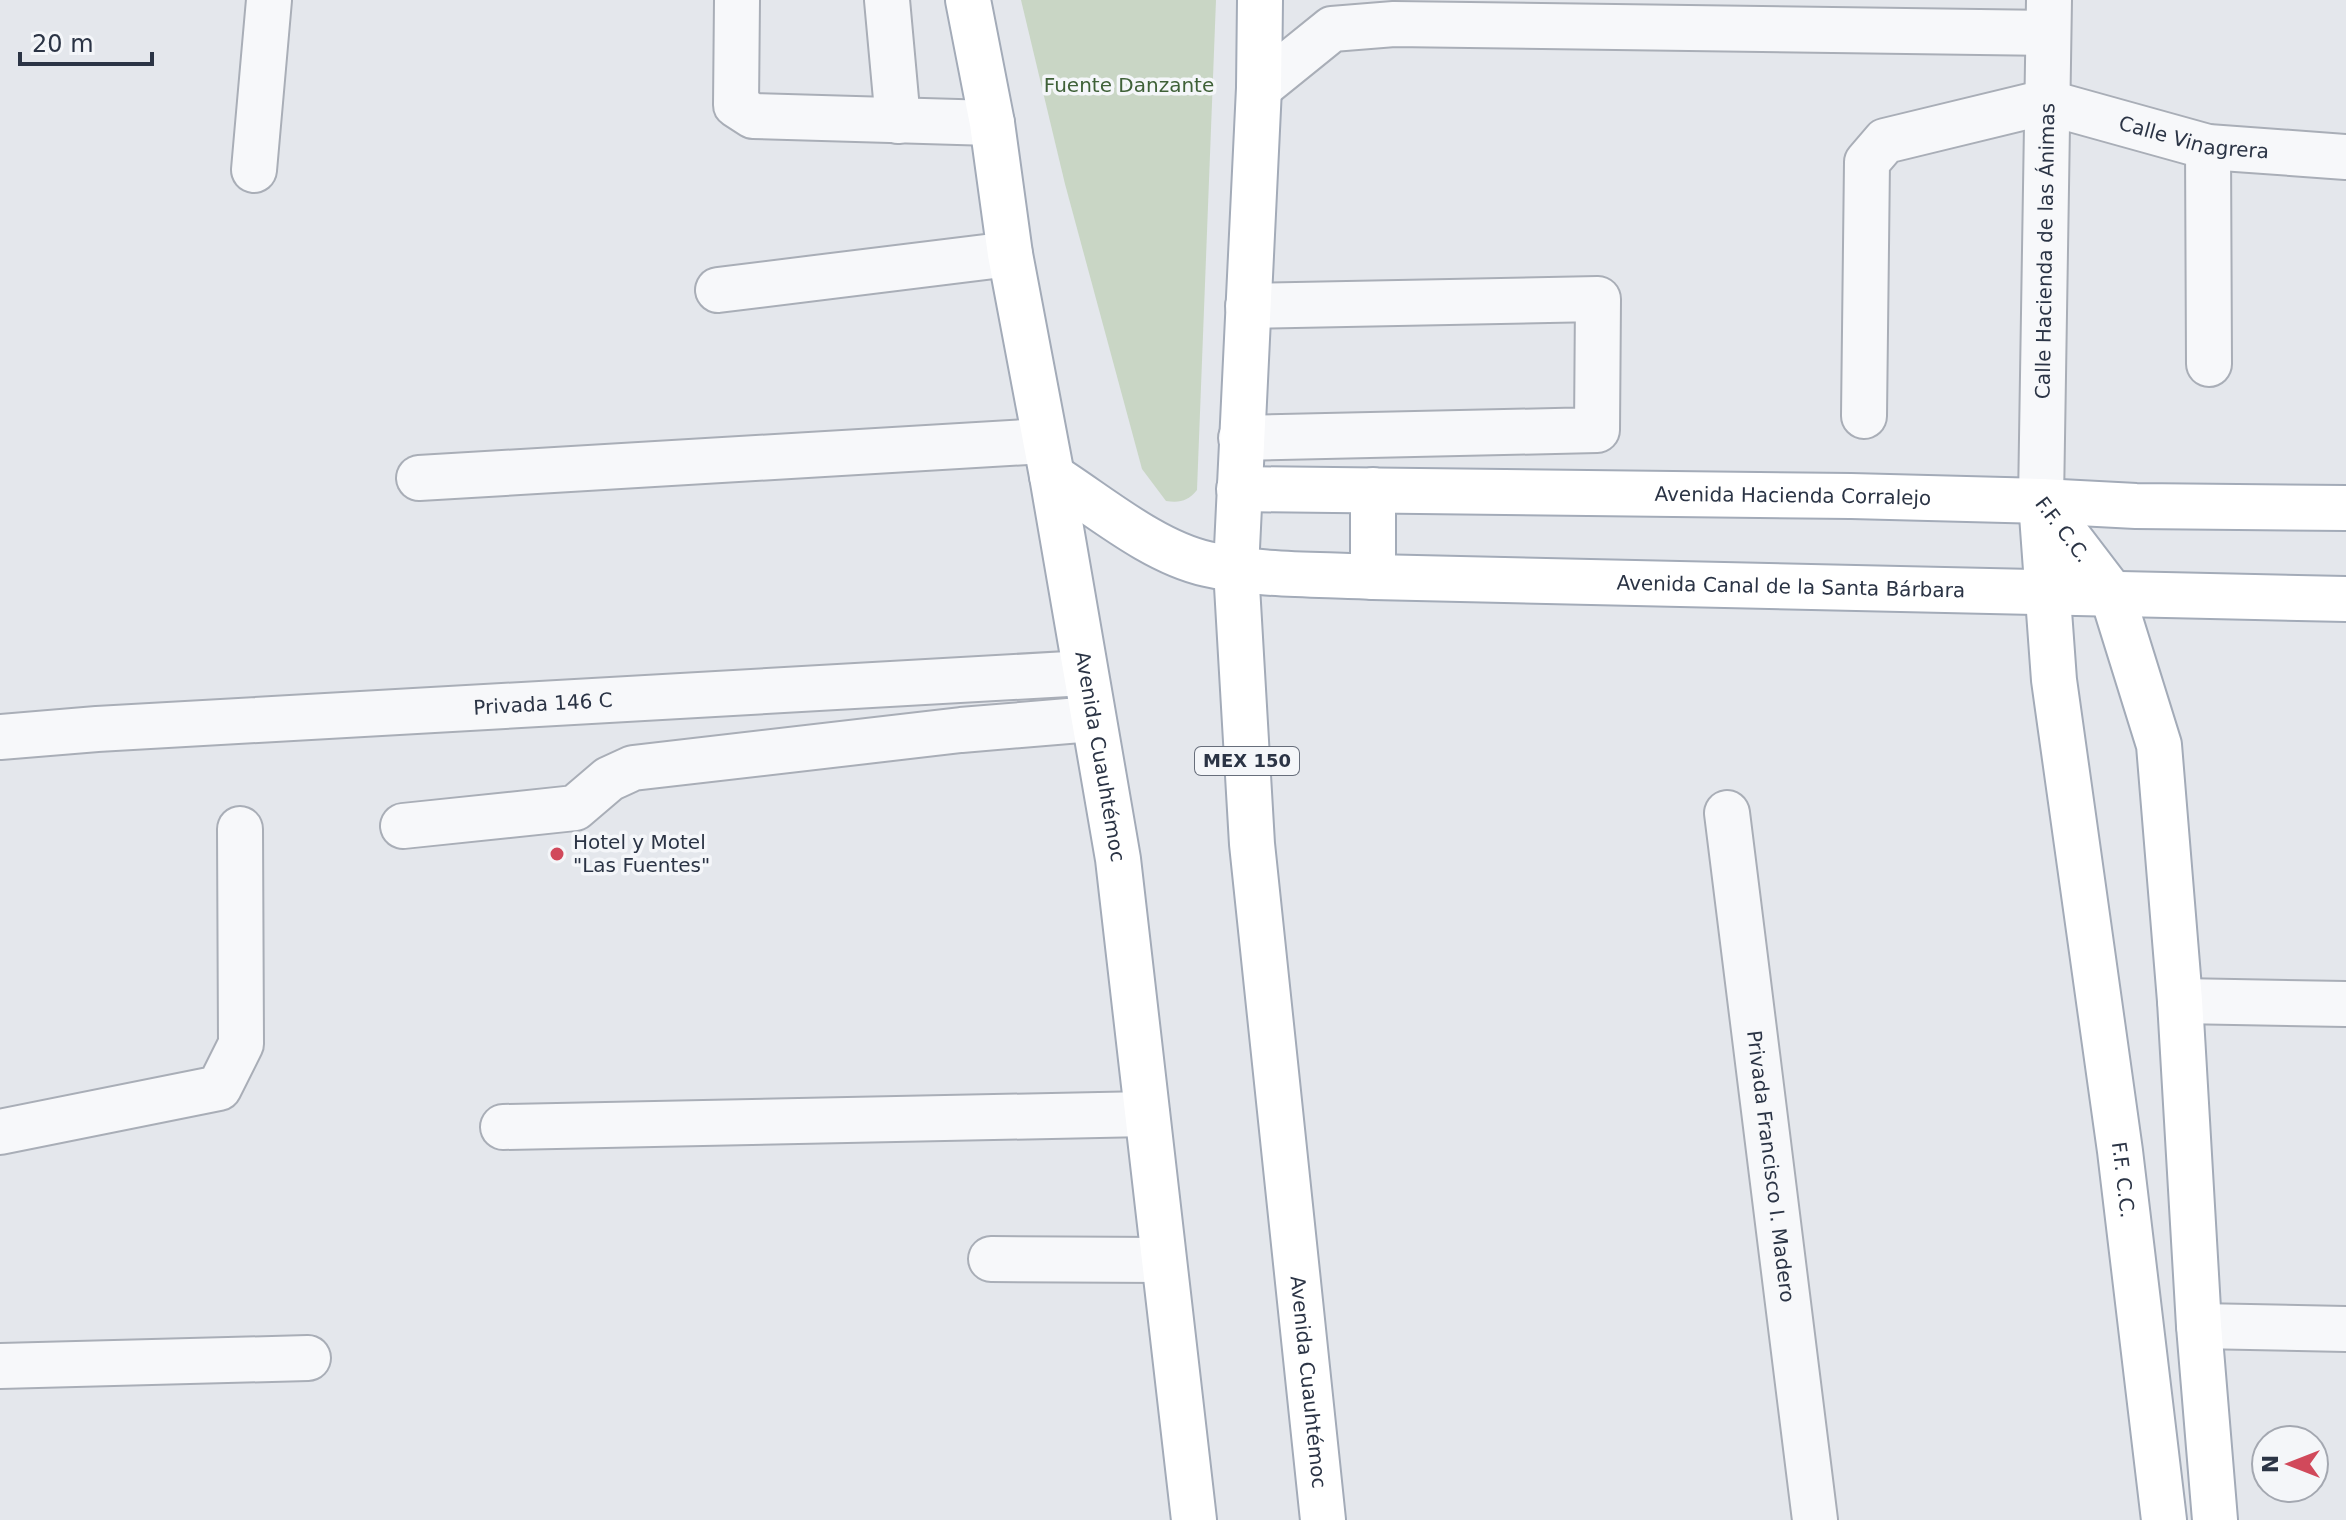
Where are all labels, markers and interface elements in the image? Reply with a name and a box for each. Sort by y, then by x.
scale bar [20,16,152,66]
text: 20 m [32,30,94,58]
park label: Fuente Danzante [1044,73,1214,97]
street label: Calle Hacienda de las Ánimas [2031,103,2059,399]
street label: Calle Vinagrera [2116,111,2270,163]
street label: Avenida Hacienda Corralejo [1654,482,1932,510]
street label: F.F. C.C. [2030,492,2096,567]
street label: Avenida Canal de la Santa Bárbara [1616,571,1966,602]
street label: Avenida Cuauhtémoc [1070,649,1130,864]
street label: Privada 146 C [473,688,613,720]
road number: MEX 150 [1195,747,1299,775]
place label: Hotel y Motel "Las Fuentes" [573,830,710,877]
marker: Hotel y Motel "Las Fuentes" [548,845,566,863]
street label: Privada Francisco I. Madero [1742,1029,1800,1304]
street label: F.F. C.C. [2107,1140,2140,1219]
street label: Avenida Cuauhtémoc [1285,1275,1332,1489]
north arrow [2250,1424,2330,1504]
text: N [2258,1455,2283,1473]

